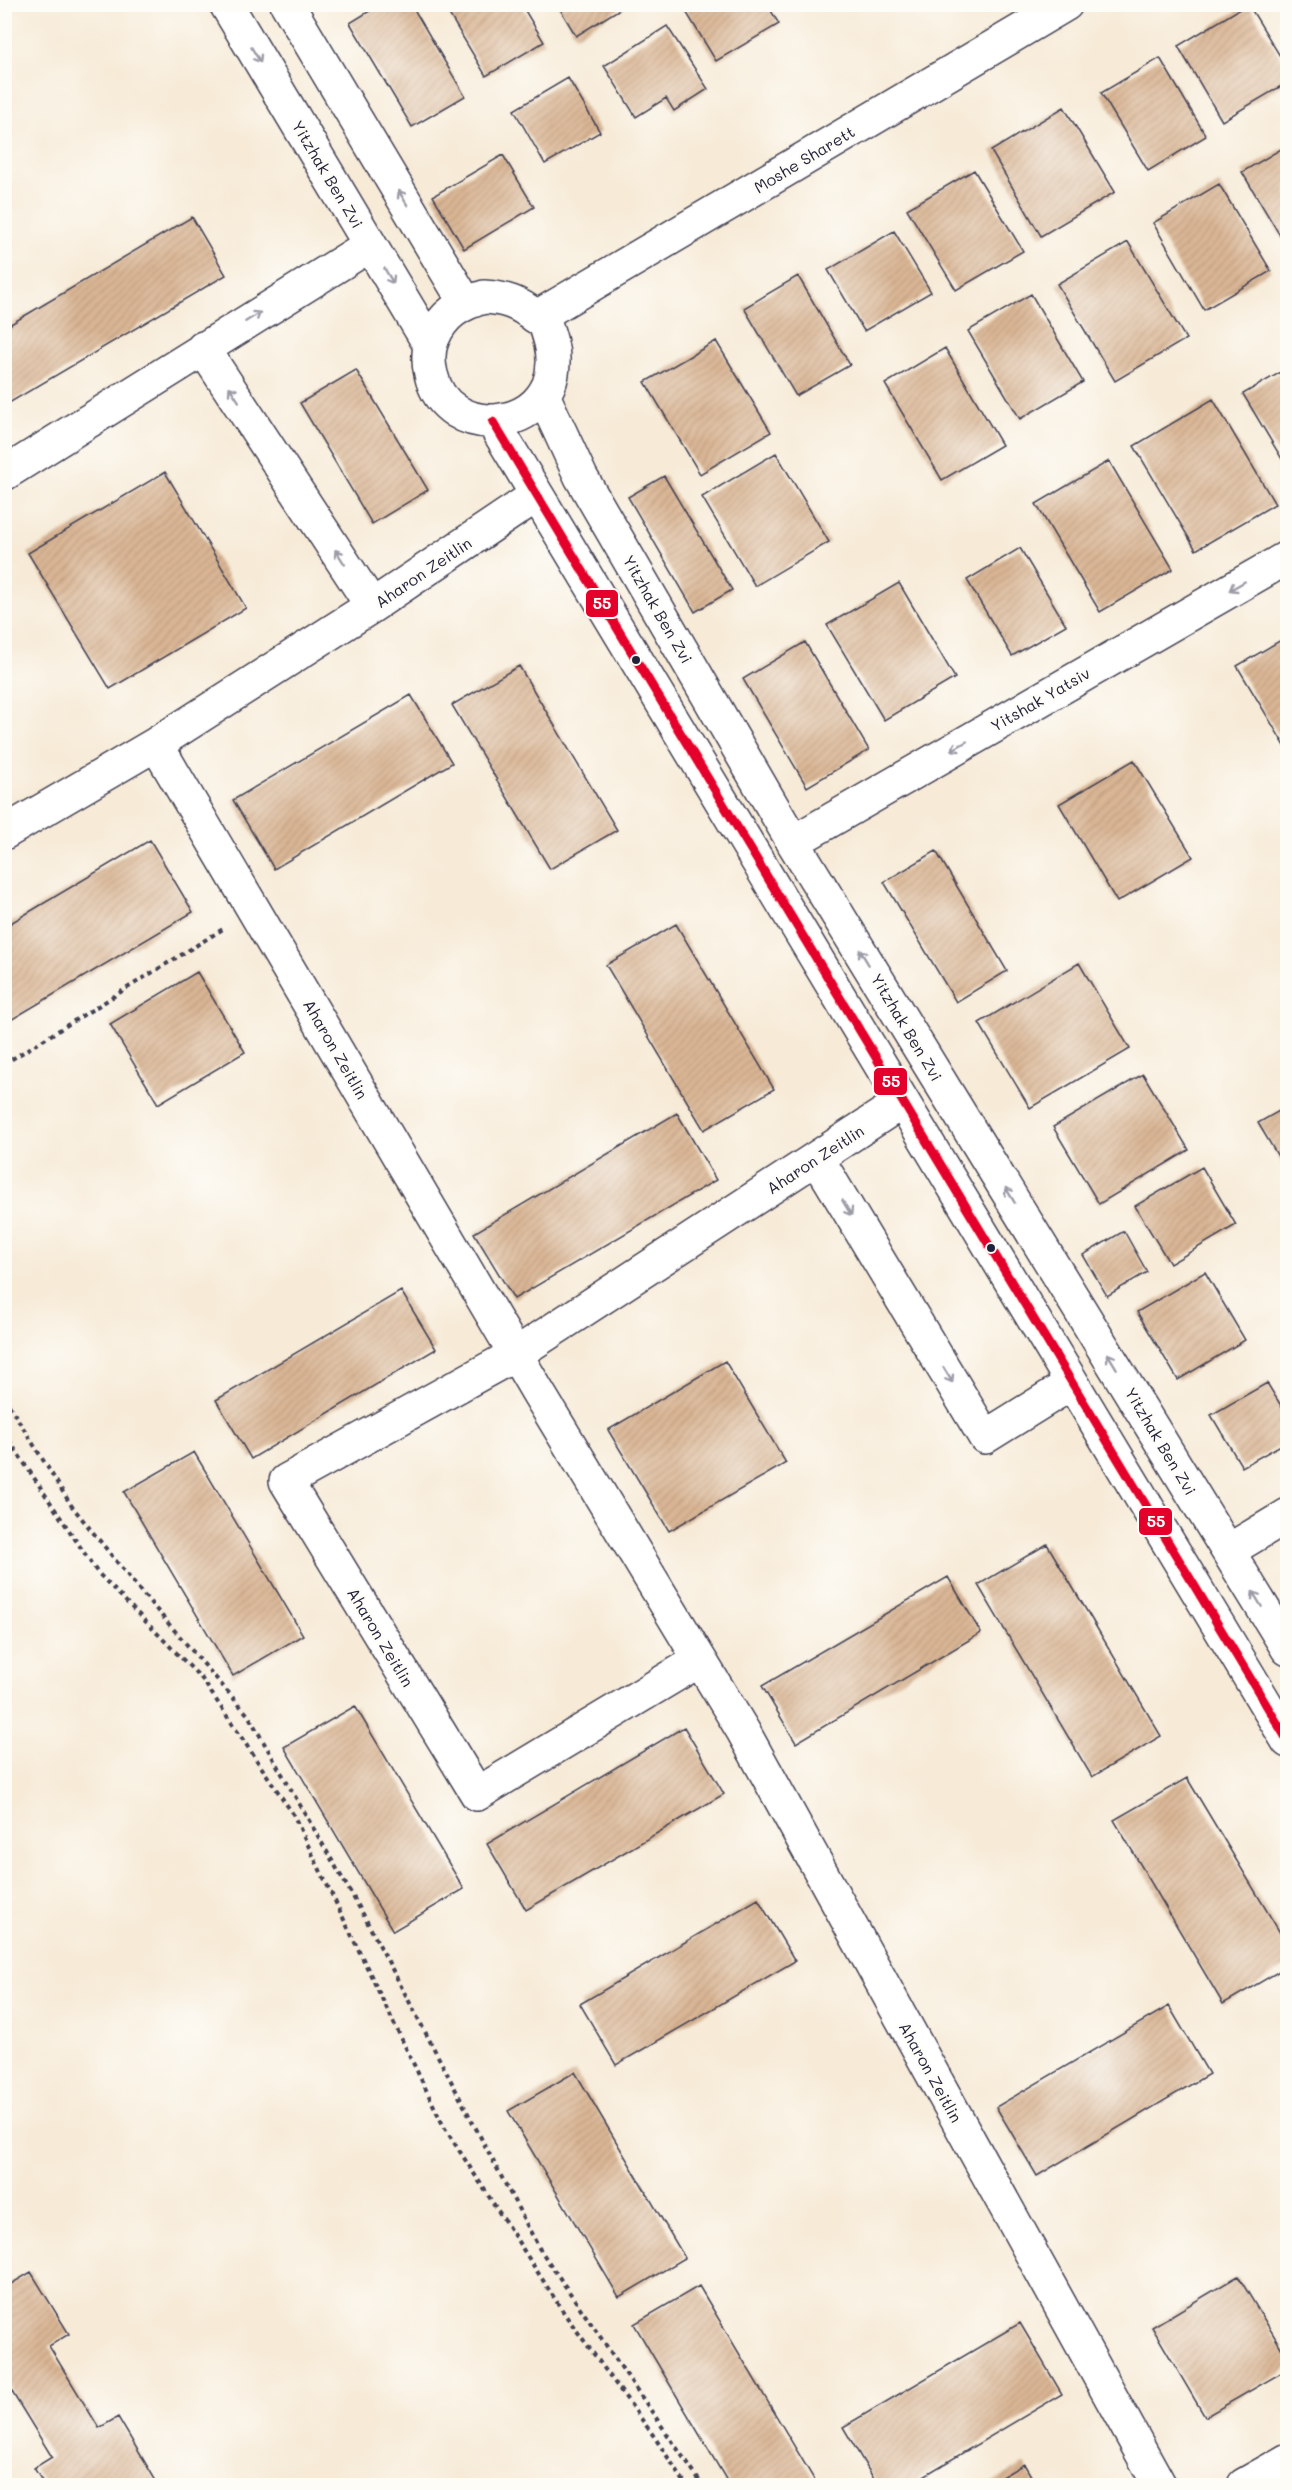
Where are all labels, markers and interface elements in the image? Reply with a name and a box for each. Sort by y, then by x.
one-way arrow [251,46,263,63]
street label: Yitzhak Ben Zvi [288,116,368,232]
street label: Moshe Sharett [750,121,858,197]
one-way arrow [396,190,408,207]
one-way arrow [383,267,395,284]
one-way arrow [244,311,261,323]
one-way arrow [227,386,239,403]
street label: Aharon Zeitlin [371,532,475,612]
one-way arrow [334,549,347,566]
street label: Yitzhak Ben Zvi [618,551,698,667]
one-way arrow [1229,581,1246,593]
line badge: 55 [585,589,619,618]
text: 55 [593,592,611,613]
unlabelled marker [630,654,642,666]
street label: Yitshak Yatsiv [986,662,1094,736]
one-way arrow [951,741,968,753]
one-way arrow [857,949,869,966]
street label: Yitzhak Ben Zvi [867,969,947,1085]
street label: Aharon Zeitlin [299,995,373,1103]
line badge: 55 [873,1067,908,1096]
text: 55 [882,1070,900,1091]
street label: Aharon Zeitlin [762,1120,868,1198]
one-way arrow [1003,1187,1015,1204]
one-way arrow [842,1199,854,1216]
unlabelled marker [985,1242,997,1254]
one-way arrow [1105,1353,1117,1370]
one-way arrow [942,1366,954,1383]
street label: Yitzhak Ben Zvi [1121,1383,1201,1499]
line badge: 55 [1138,1507,1173,1536]
text: 55 [1147,1510,1165,1531]
street label: Aharon Zeitlin [343,1584,419,1690]
one-way arrow [1251,1591,1263,1608]
street label: Aharon Zeitlin [895,2018,967,2126]

